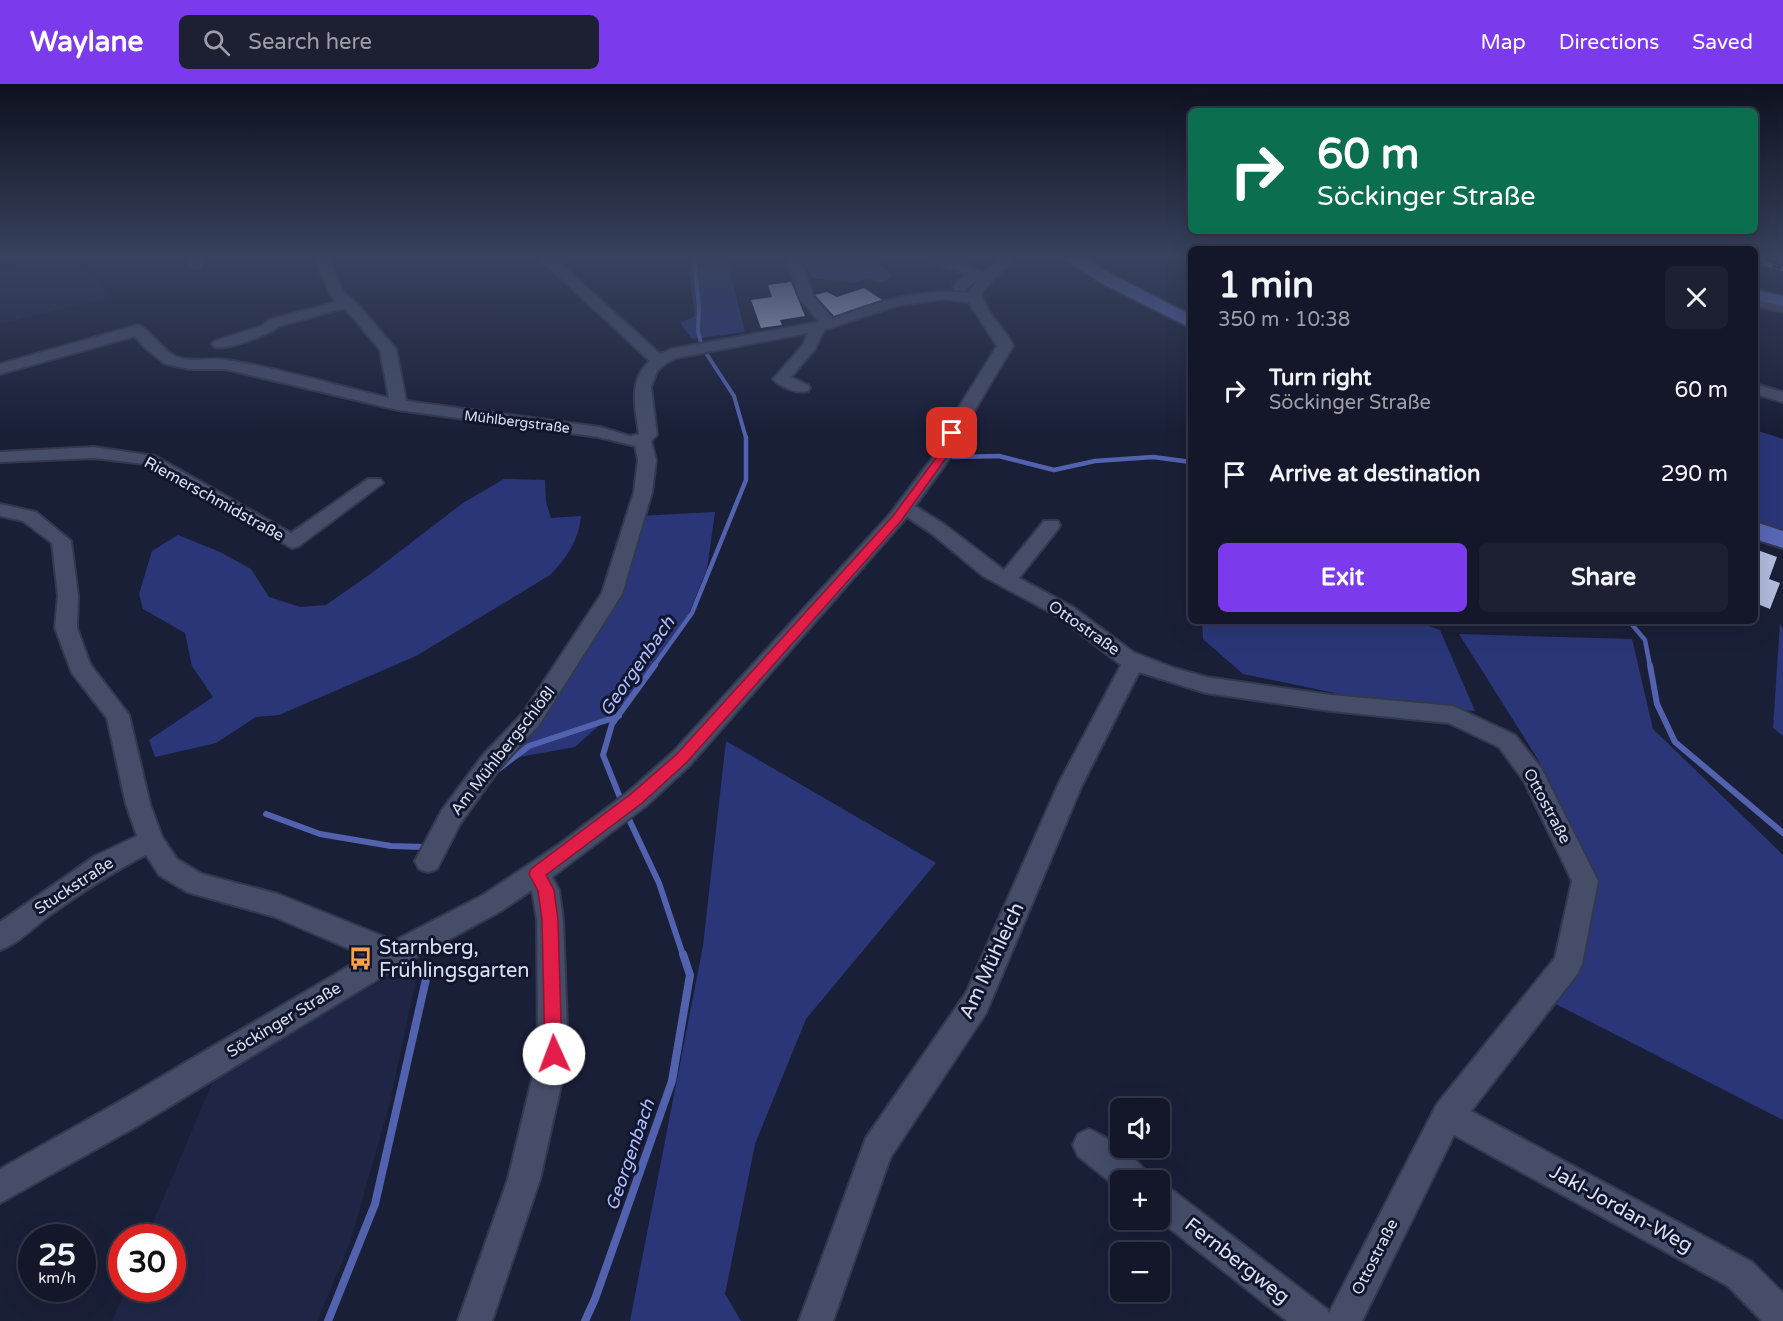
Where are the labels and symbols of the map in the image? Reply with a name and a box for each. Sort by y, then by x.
street label: Mühlbergstraße [463,407,571,437]
pin [926,407,977,458]
street label: Riemerschmidstraße [141,452,287,546]
street label: Ottostraße [1044,596,1124,660]
water label: Georgenbach [595,611,680,720]
street label: Am Mühlbergschlößl [447,683,559,819]
street label: Ottostraße [1519,765,1575,847]
street label: Stuckstraße [31,853,117,919]
street label: Am Mühleich [955,899,1029,1023]
place label: Starnberg, Frühlingsgarten [379,936,530,983]
bus stop icon: Starnberg, Frühlingsgarten [348,946,374,972]
street label: Söckinger Straße [223,978,345,1062]
position arrow [522,1022,586,1086]
water label: Georgenbach [601,1096,660,1213]
street label: Jakl-Jordan-Weg [1545,1160,1697,1258]
street label: Fernbergweg [1180,1213,1294,1309]
street label: Ottostraße [1347,1216,1403,1298]
speed limit sign: 30 [108,1224,186,1302]

